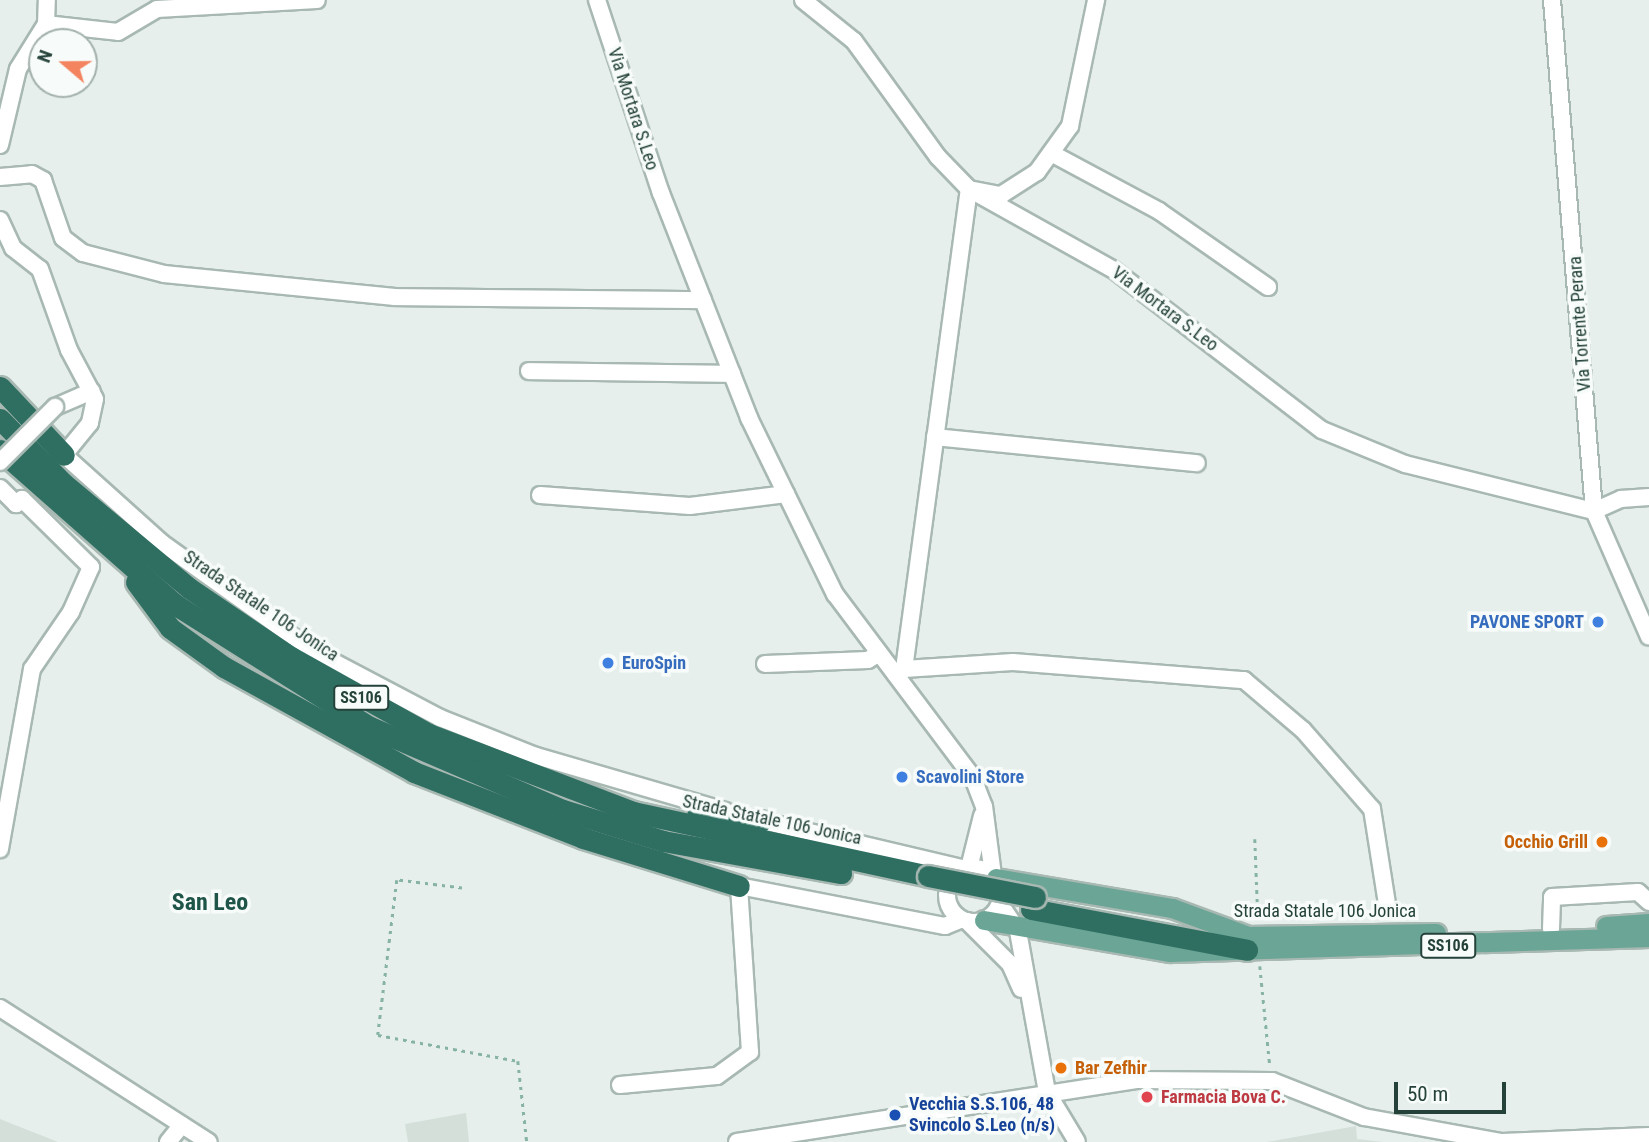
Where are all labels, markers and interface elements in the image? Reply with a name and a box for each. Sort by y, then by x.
north arrow [28,28,98,98]
street label: Via Mortara S.Leo [603,45,663,173]
text: N [32,47,57,66]
street label: Via Torrente Perara [1564,255,1596,393]
street label: Via Mortara S.Leo [1108,262,1222,356]
street label: Strada Statale 106 Jonica [179,546,343,666]
place label: PAVONE SPORT [1470,611,1584,633]
marker: PAVONE SPORT [1590,614,1606,630]
place label: EuroSpin [622,652,686,674]
marker: EuroSpin [600,655,616,671]
road number: SS106 [333,685,389,710]
place label: Scavolini Store [916,766,1024,788]
marker: Scavolini Store [894,769,910,785]
street label: Strada Statale 106 Jonica [681,790,863,850]
place label: Occhio Grill [1504,831,1588,853]
marker: Occhio Grill [1594,834,1610,850]
district label: San Leo [172,889,248,917]
street label: Strada Statale 106 Jonica [1234,900,1416,922]
road number: SS106 [1420,934,1476,958]
place label: Bar Zefhir [1075,1057,1147,1079]
marker: Bar Zefhir [1053,1060,1069,1076]
scale bar [1397,1068,1509,1112]
text: 50 m [1407,1082,1448,1106]
place label: Farmacia Bova C. [1161,1086,1286,1108]
marker: Farmacia Bova C. [1139,1089,1155,1105]
place label: Vecchia S.S.106, 48 Svincolo S.Leo (n/s) [909,1094,1055,1136]
marker: Vecchia S.S.106, 48 Svincolo S.Leo (n/s) [887,1107,903,1123]

